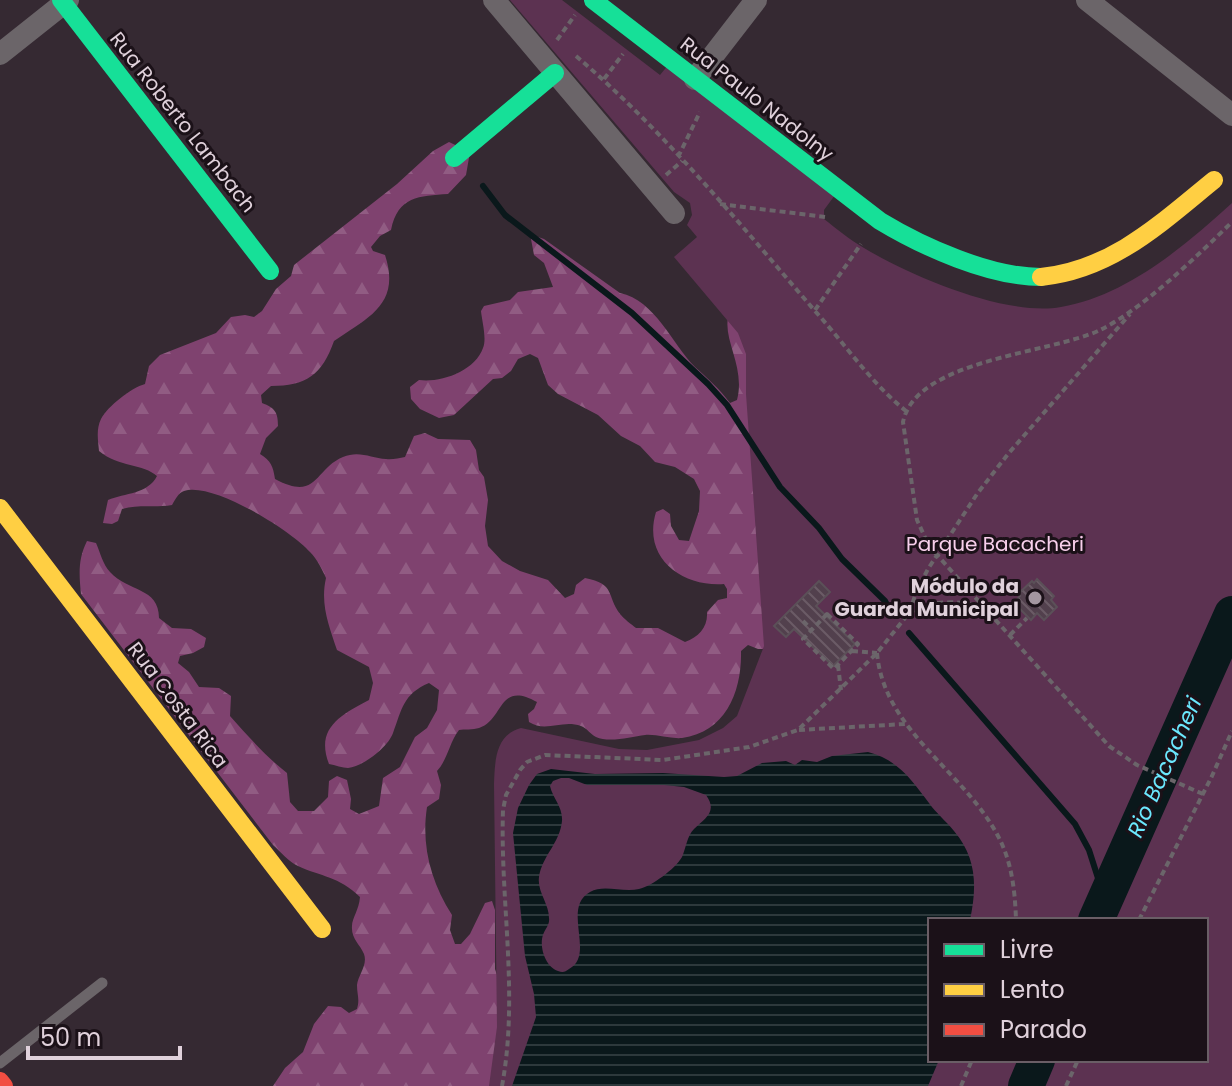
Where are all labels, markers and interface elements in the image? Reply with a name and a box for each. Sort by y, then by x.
street label: Rua Roberto Lambach [104,26,262,218]
street label: Rua Paulo Nadolny [674,30,840,168]
park label: Parque Bacacheri [906,530,1084,558]
place label: Módulo da Guarda Municipal [834,572,1019,623]
marker: Módulo da Guarda Municipal [1026,589,1044,607]
street label: Rua Costa Rica [121,636,235,774]
water label: Rio Bacacheri [1120,692,1210,842]
legend [928,918,1208,1062]
text: Livre [1000,933,1054,966]
text: Lento [1000,973,1065,1006]
scale bar [28,1010,180,1060]
text: Parado [1000,1013,1087,1046]
text: 50 m [40,1021,101,1054]

